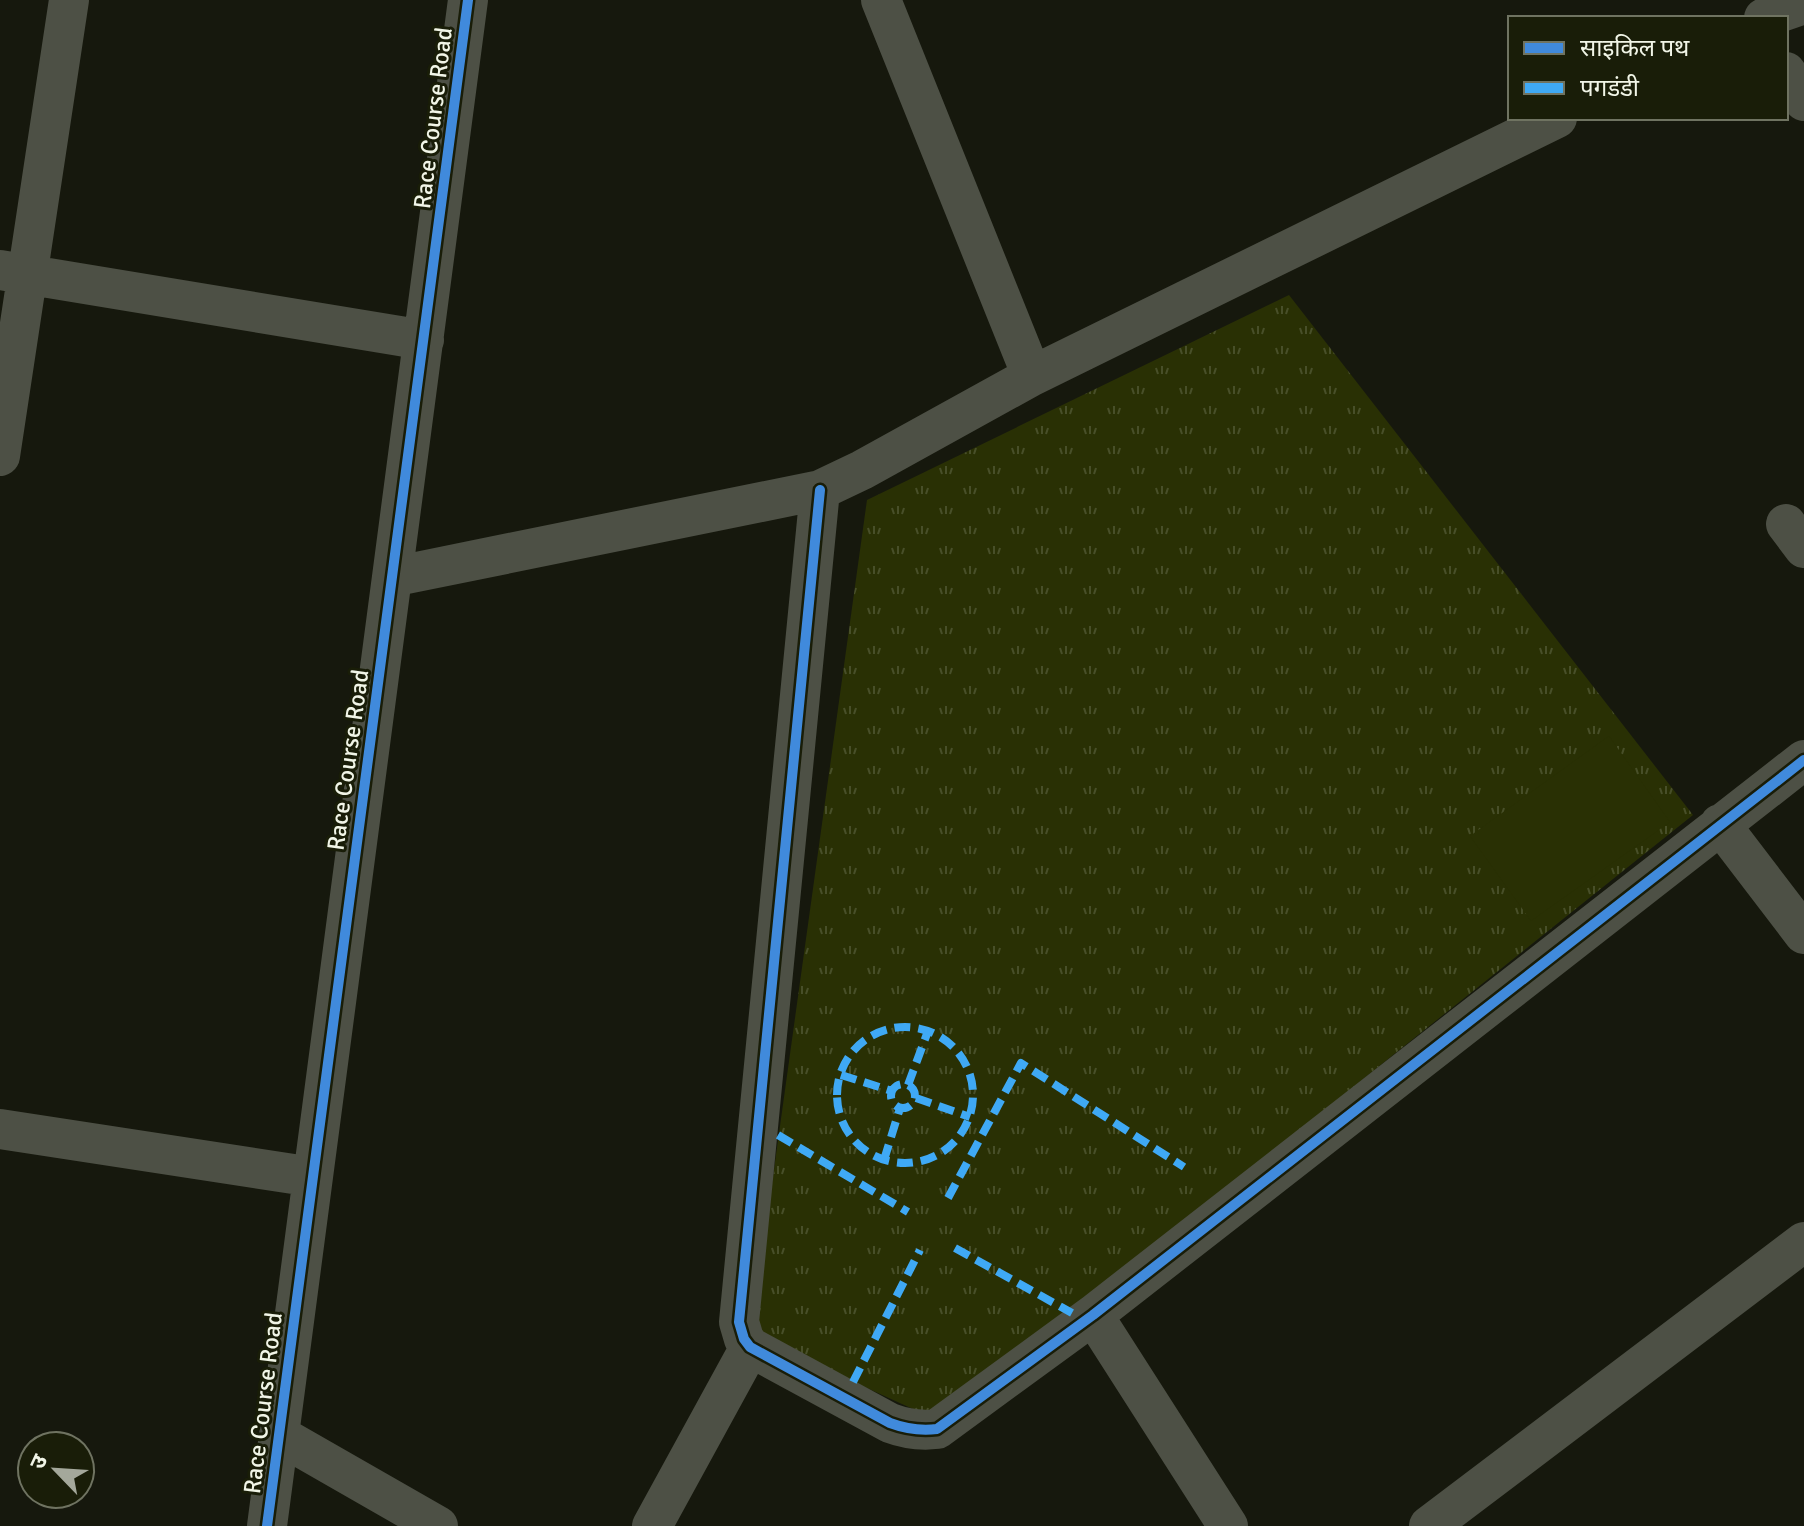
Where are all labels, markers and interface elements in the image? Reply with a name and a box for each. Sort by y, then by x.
legend [1508,16,1788,120]
street label: Race Course Road [407,26,459,210]
text: साइकिल पथ [1580,33,1690,63]
text: पगडंडी [1580,73,1640,103]
street label: Race Course Road [320,667,376,853]
street label: Race Course Road [237,1311,289,1495]
north arrow [16,1430,96,1510]
text: उ [23,1449,54,1473]

